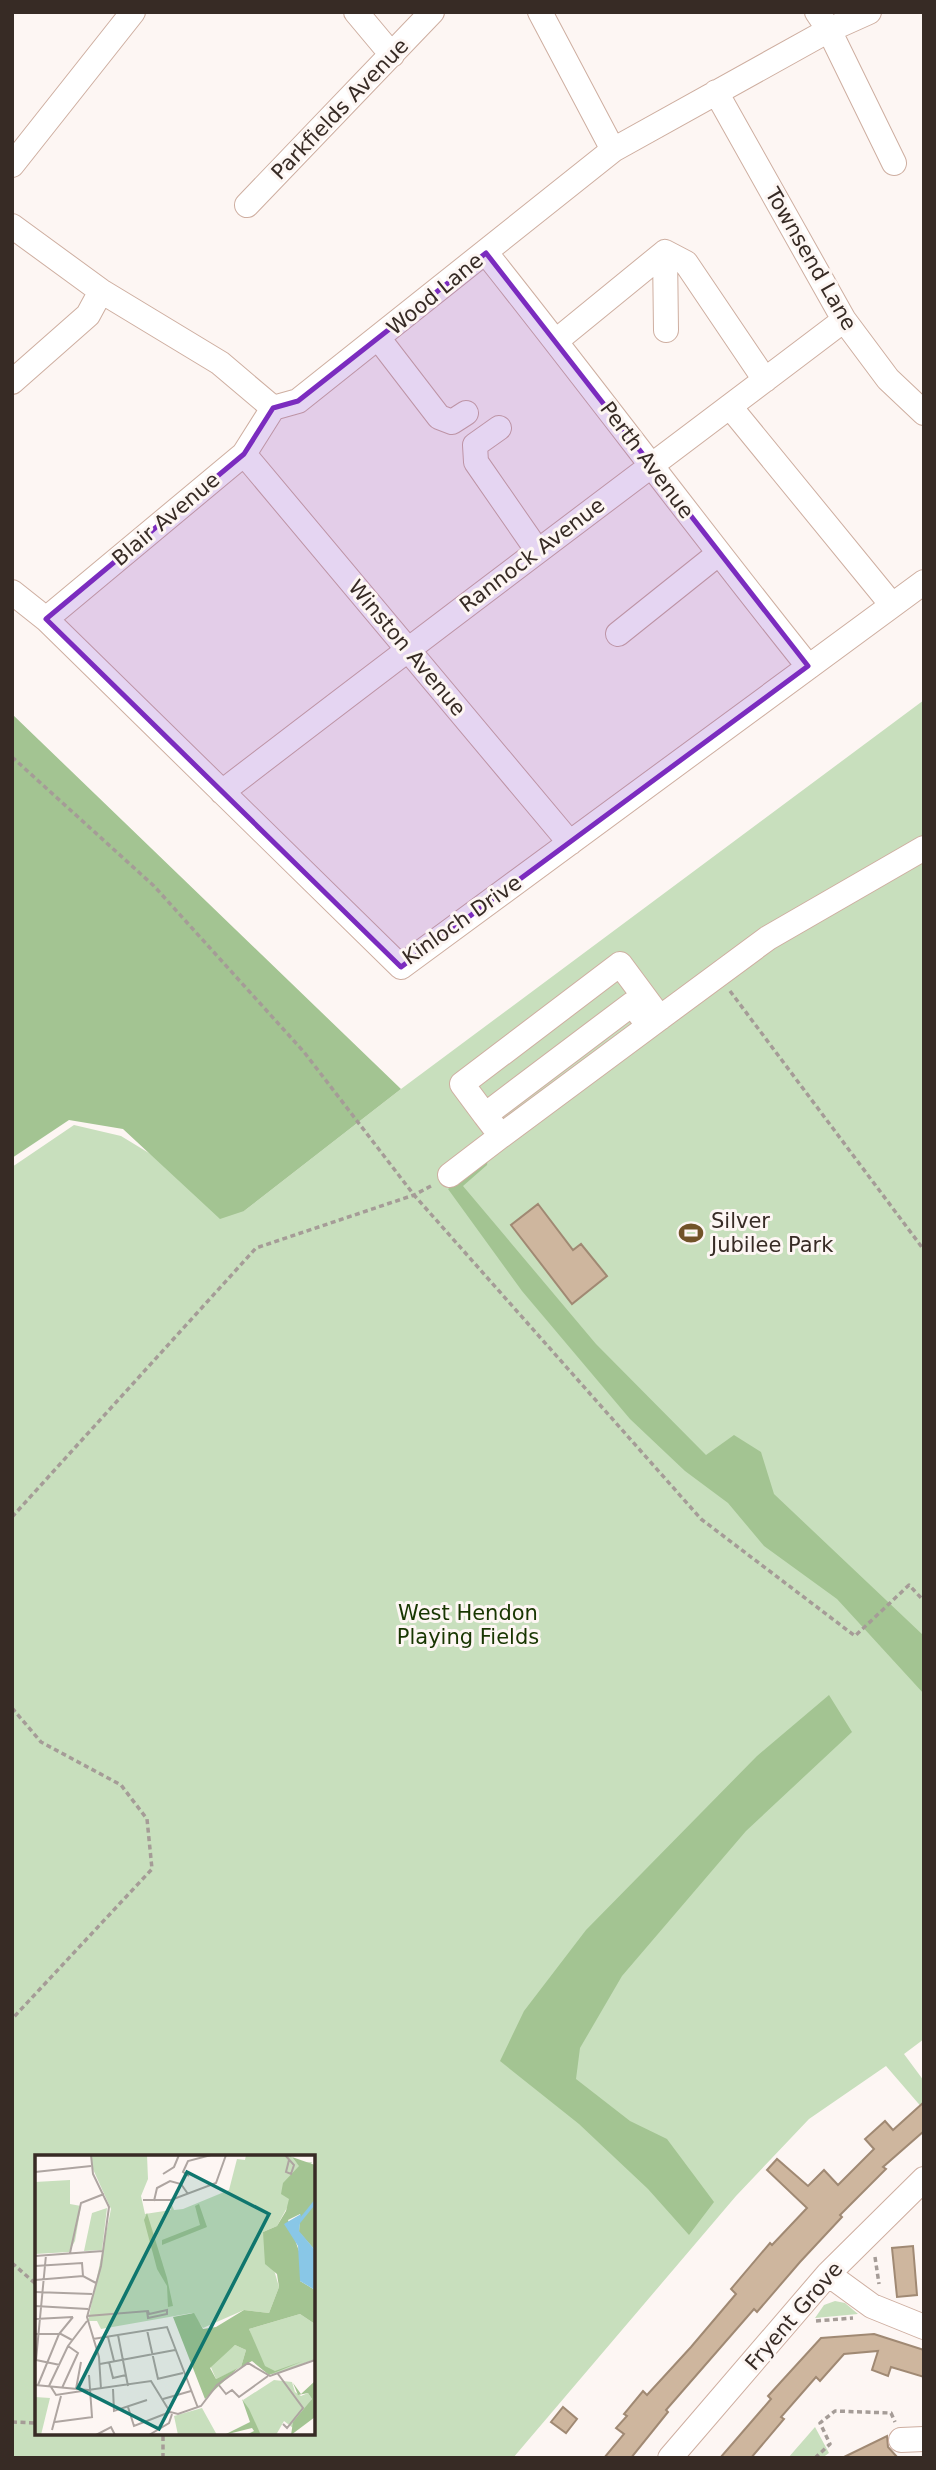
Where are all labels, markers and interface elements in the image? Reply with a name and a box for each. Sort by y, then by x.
street label: Parkfields Avenue [267,34,413,184]
street label: Townsend Lane [760,183,862,335]
street label: Wood Lane [382,248,488,340]
street label: Perth Avenue [595,397,699,523]
street label: Blair Avenue [108,467,224,571]
street label: Rannock Avenue [455,493,609,617]
street label: Winston Avenue [343,575,471,721]
street label: Kinloch Drive [398,870,526,970]
place label: Silver Jubilee Park [709,1209,834,1257]
sports icon: Silver Jubilee Park [677,1219,705,1247]
park label: West Hendon Playing Fields [397,1601,539,1649]
inset map [35,2155,315,2435]
street label: Fryent Grove [741,2257,847,2375]

